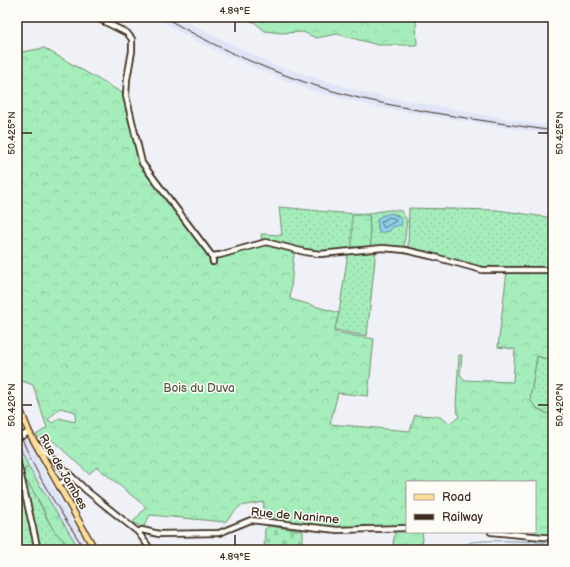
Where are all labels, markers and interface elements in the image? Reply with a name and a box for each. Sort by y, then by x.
text: 4.89°E [220,5,251,17]
text: 50.425°N [6,111,18,155]
text: 50.425°N [554,111,566,155]
park label: Bois du Duva [163,381,235,396]
text: 50.420°N [6,383,18,427]
text: 50.420°N [554,383,566,427]
street label: Rue de Jambes [35,432,91,513]
legend [406,481,536,533]
text: Road [442,490,471,505]
street label: Rue de Naninne [250,505,340,527]
text: Railway [442,510,484,525]
text: 4.89°E [220,551,251,563]

